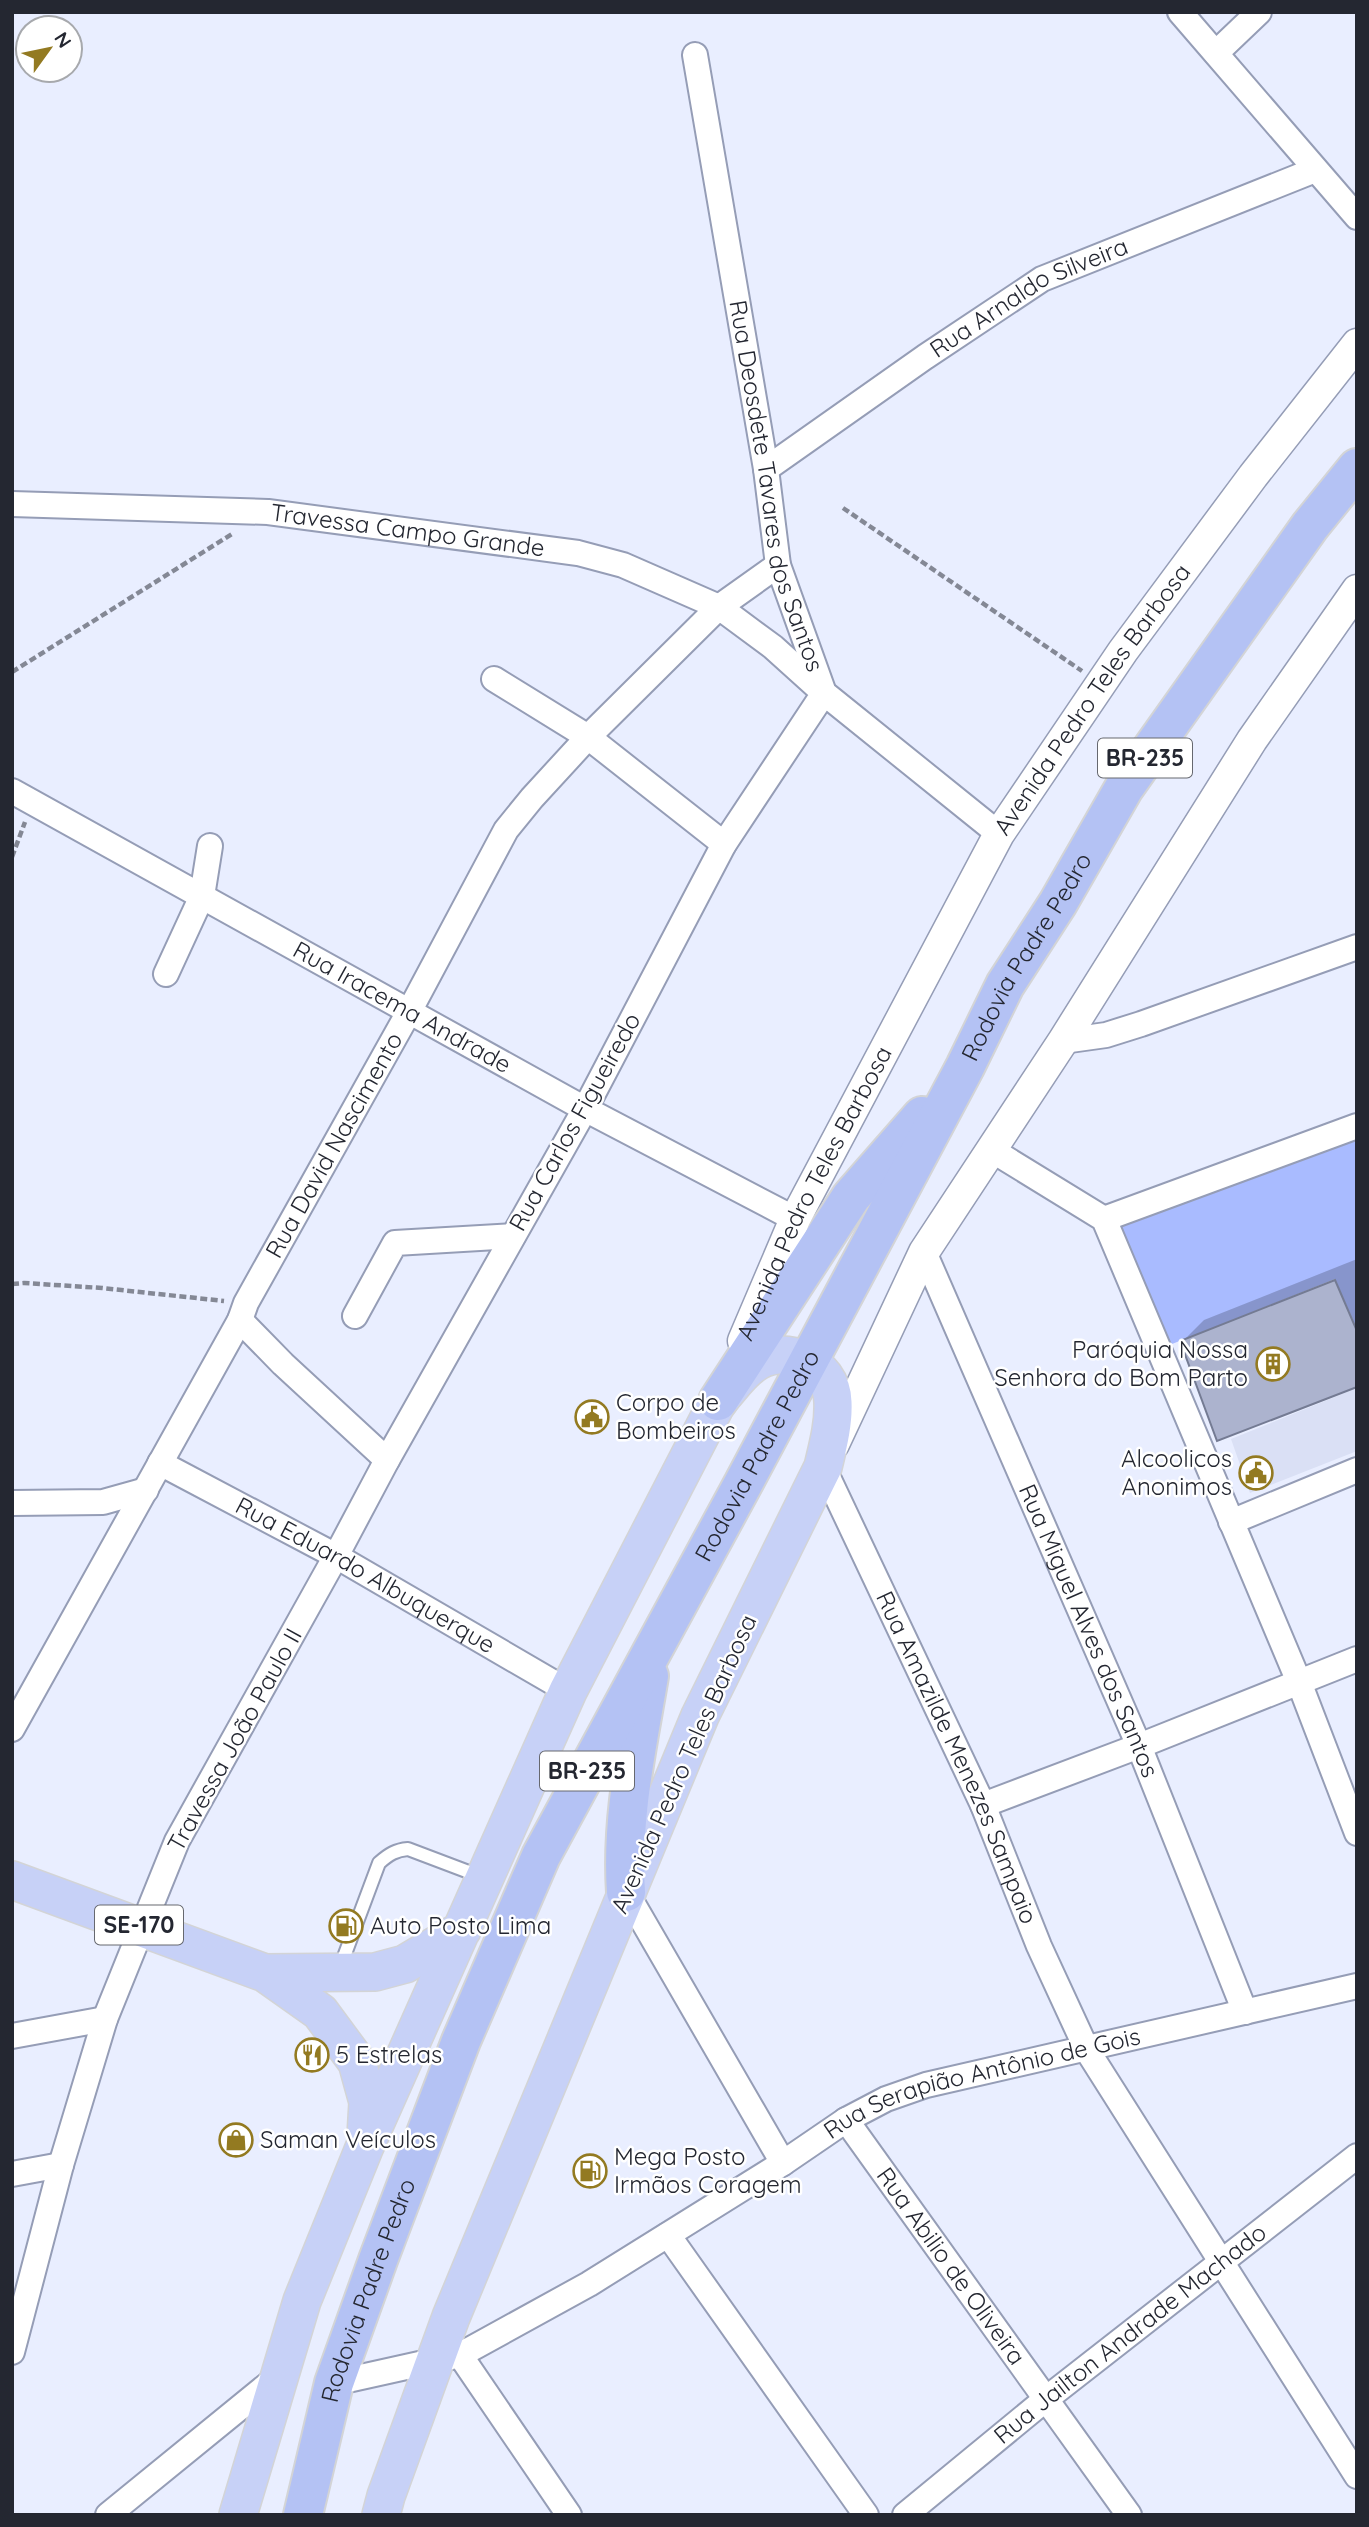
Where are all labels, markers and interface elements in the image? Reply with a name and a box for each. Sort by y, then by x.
north arrow [14,14,84,84]
text: N [49,27,77,52]
street label: Rua Arnaldo Silveira [924,230,1132,364]
street label: Rua Deosdete Tavares dos Santos [723,298,831,675]
street label: Travessa Campo Grande [269,497,547,562]
street label: Avenida Pedro Teles Barbosa [987,557,1197,840]
road number: BR-235 [1098,738,1192,778]
street label: Rodovia Padre Pedro [954,847,1098,1066]
street label: Rua Iracema Andrade [288,934,517,1079]
street label: Rua Carlos Figueiredo [502,1007,647,1236]
street label: Rua David Nascimento [258,1027,408,1263]
street label: Avenida Pedro Teles Barbosa [729,1041,898,1345]
place label: Paróquia Nossa Senhora do Bom Parto [994,1334,1248,1392]
street label: Rodovia Padre Pedro [688,1344,826,1566]
building icon: Paróquia Nossa Senhora do Bom Parto [1254,1345,1292,1383]
place label: Corpo de Bombeiros [616,1387,736,1445]
public building icon: Corpo de Bombeiros [573,1398,611,1436]
place label: Alcoolicos Anonimos [1121,1443,1232,1501]
public building icon: Alcoolicos Anonimos [1237,1454,1275,1492]
street label: Rua Miguel Alves dos Santos [1013,1479,1166,1781]
street label: Rua Eduardo Albuquerque [231,1490,501,1659]
street label: Rua Amazilde Menezes Sampaio [870,1586,1045,1928]
street label: Avenida Pedro Teles Barbosa [604,1610,763,1918]
street label: Travessa João Paulo II [160,1623,308,1856]
road number: BR-235 [540,1752,634,1790]
road number: SE-170 [95,1906,183,1944]
fuel station icon: Auto Posto Lima [327,1907,365,1945]
place label: Auto Posto Lima [370,1910,551,1940]
street label: Rua Serapião Antônio de Gois [817,2020,1143,2145]
restaurant icon: 5 Estrelas [293,2036,331,2074]
place label: 5 Estrelas [336,2039,442,2069]
shop icon: Saman Veículos [217,2121,255,2159]
place label: Saman Veículos [260,2124,436,2154]
place label: Mega Posto Irmãos Coragem [614,2141,802,2199]
fuel station icon: Mega Posto Irmãos Coragem [571,2152,609,2190]
street label: Rua Abilio de Oliveira [871,2161,1033,2370]
street label: Rodovia Padre Pedro [314,2174,421,2405]
street label: Rua Jailton Andrade Machado [987,2217,1272,2450]

